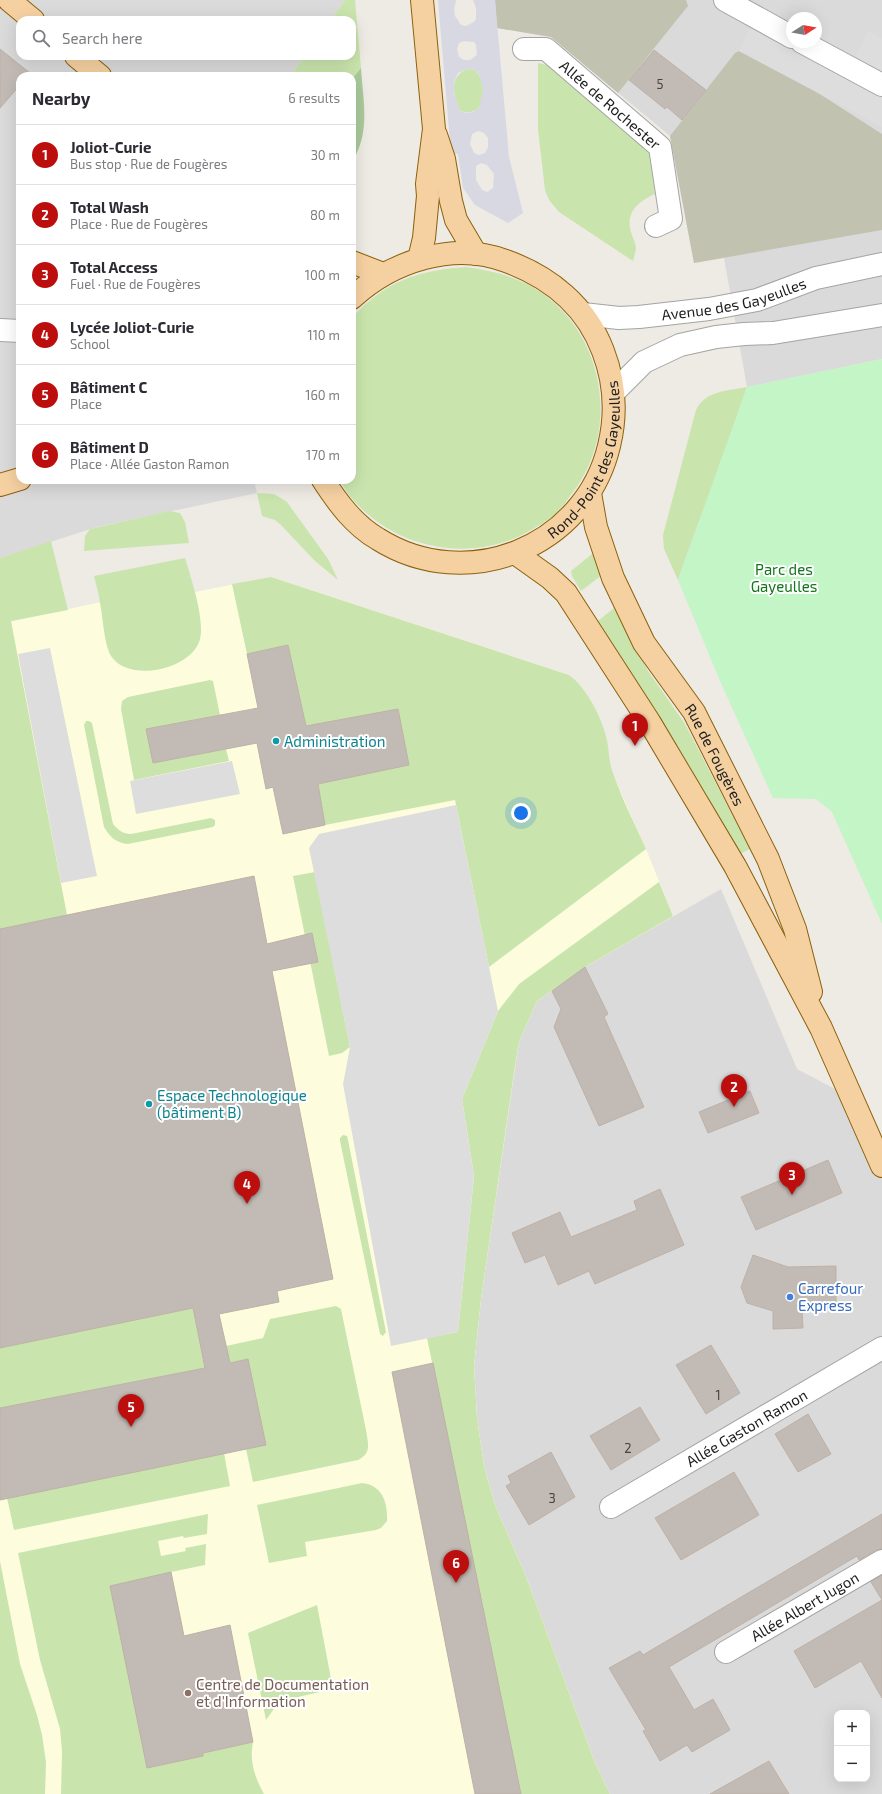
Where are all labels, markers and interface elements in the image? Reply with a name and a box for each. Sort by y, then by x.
north arrow [786,12,822,48]
search box [16,16,356,60]
icon: search [30,27,52,49]
text: Search here [62,29,143,47]
street label: Allée de Rochester [556,56,665,153]
house number: 5 [657,76,664,92]
text: Nearby [32,88,90,108]
text: 6 results [288,90,340,106]
text: Joliot-Curie [70,138,151,156]
text: 1 [42,147,48,163]
text: 30 m [311,147,340,163]
text: Bus stop · Rue de Fougères [70,156,227,172]
text: Total Wash [70,198,149,216]
text: 2 [41,207,49,223]
text: 80 m [310,207,340,223]
text: Place · Rue de Fougères [70,216,208,232]
text: Total Access [70,258,158,276]
text: 3 [41,267,49,283]
text: 100 m [305,267,340,283]
street label: Avenue des Gayeulles [661,274,808,323]
text: Fuel · Rue de Fougères [70,276,201,292]
text: Lycée Joliot-Curie [70,318,194,336]
text: 4 [41,327,49,343]
text: 110 m [308,327,340,343]
text: School [70,336,110,352]
text: Bâtiment C [70,378,147,396]
street label: Rond-Point des Gayeulles [544,379,623,542]
text: 5 [41,387,49,403]
text: 160 m [305,387,340,403]
text: Place [70,396,102,412]
text: Bâtiment D [70,438,149,456]
text: 6 [41,447,49,463]
text: 170 m [306,447,340,463]
text: Place · Allée Gaston Ramon [70,456,229,472]
park label: Parc des Gayeulles [751,560,817,595]
street label: Rue de Fougères [682,700,749,809]
pin: 1 [622,713,648,746]
place label: Administration [284,732,385,750]
marker: Administration [271,736,281,746]
your location [511,803,531,823]
pin: 2 [721,1074,747,1107]
place label: Espace Technologique (bâtiment B) [157,1086,307,1121]
marker: Espace Technologique (bâtiment B) [144,1099,154,1109]
pin: 3 [779,1162,805,1195]
pin: 4 [234,1171,260,1204]
place label: Carrefour Express [798,1279,863,1314]
marker: Carrefour Express [785,1292,795,1302]
street label: Allée Gaston Ramon [683,1385,810,1470]
house number: 1 [715,1387,721,1403]
pin: 5 [118,1394,144,1427]
house number: 2 [624,1440,632,1456]
house number: 3 [548,1490,556,1506]
pin: 6 [443,1550,469,1583]
street label: Allée Albert Jugon [747,1568,862,1645]
place label: Centre de Documentation et d'Information [196,1675,369,1710]
marker: Centre de Documentation et d'Information [183,1688,193,1698]
map controls [834,1710,870,1782]
button: + [834,1710,870,1746]
button: − [834,1746,870,1782]

